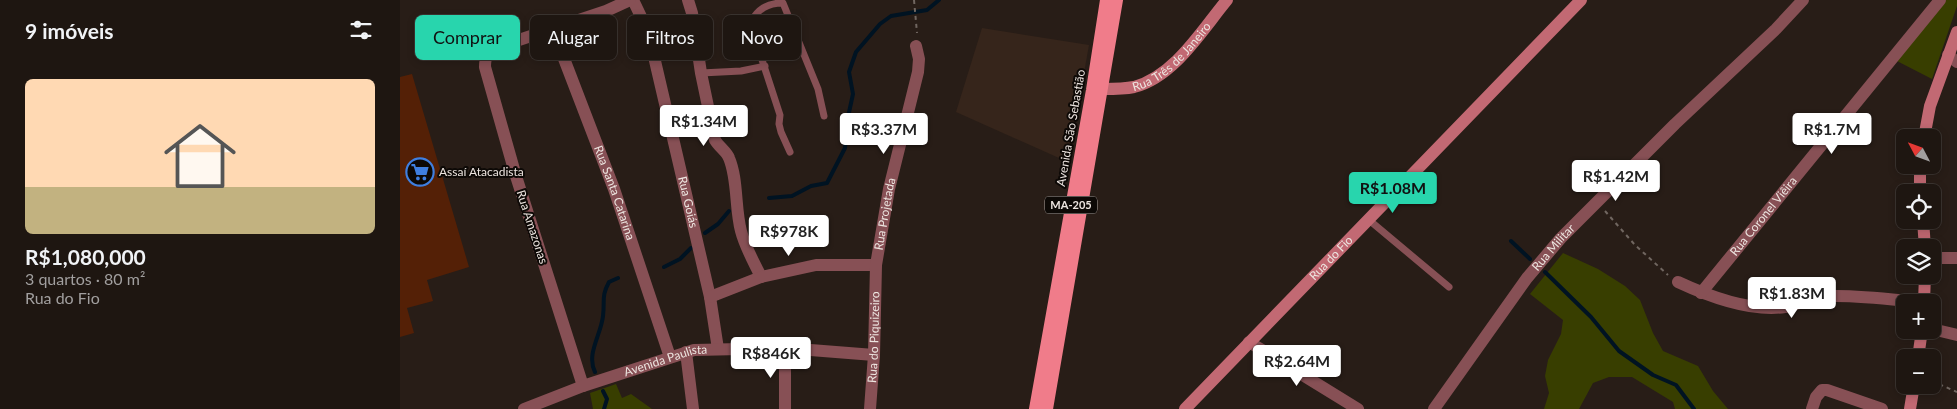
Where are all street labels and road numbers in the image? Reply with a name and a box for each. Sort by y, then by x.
street label: Rua Três de Janeiro [1130,19,1214,94]
street label: Avenida São Sebastião [1053,68,1088,188]
street label: Rua Santa Catarina [591,143,639,242]
street label: Rua Coronel Viêira [1726,173,1800,259]
street label: Rua Goiás [675,175,702,229]
street label: Rua Projetada [871,176,899,251]
street label: Rua Amazonas [514,188,551,266]
road number: MA-205 [1045,196,1097,214]
street label: Rua Militar [1528,220,1578,274]
street label: Rua do Fio [1306,232,1356,283]
street label: Rua do Piquizeiro [864,291,882,383]
street label: Avenida Paulista [622,342,707,379]

